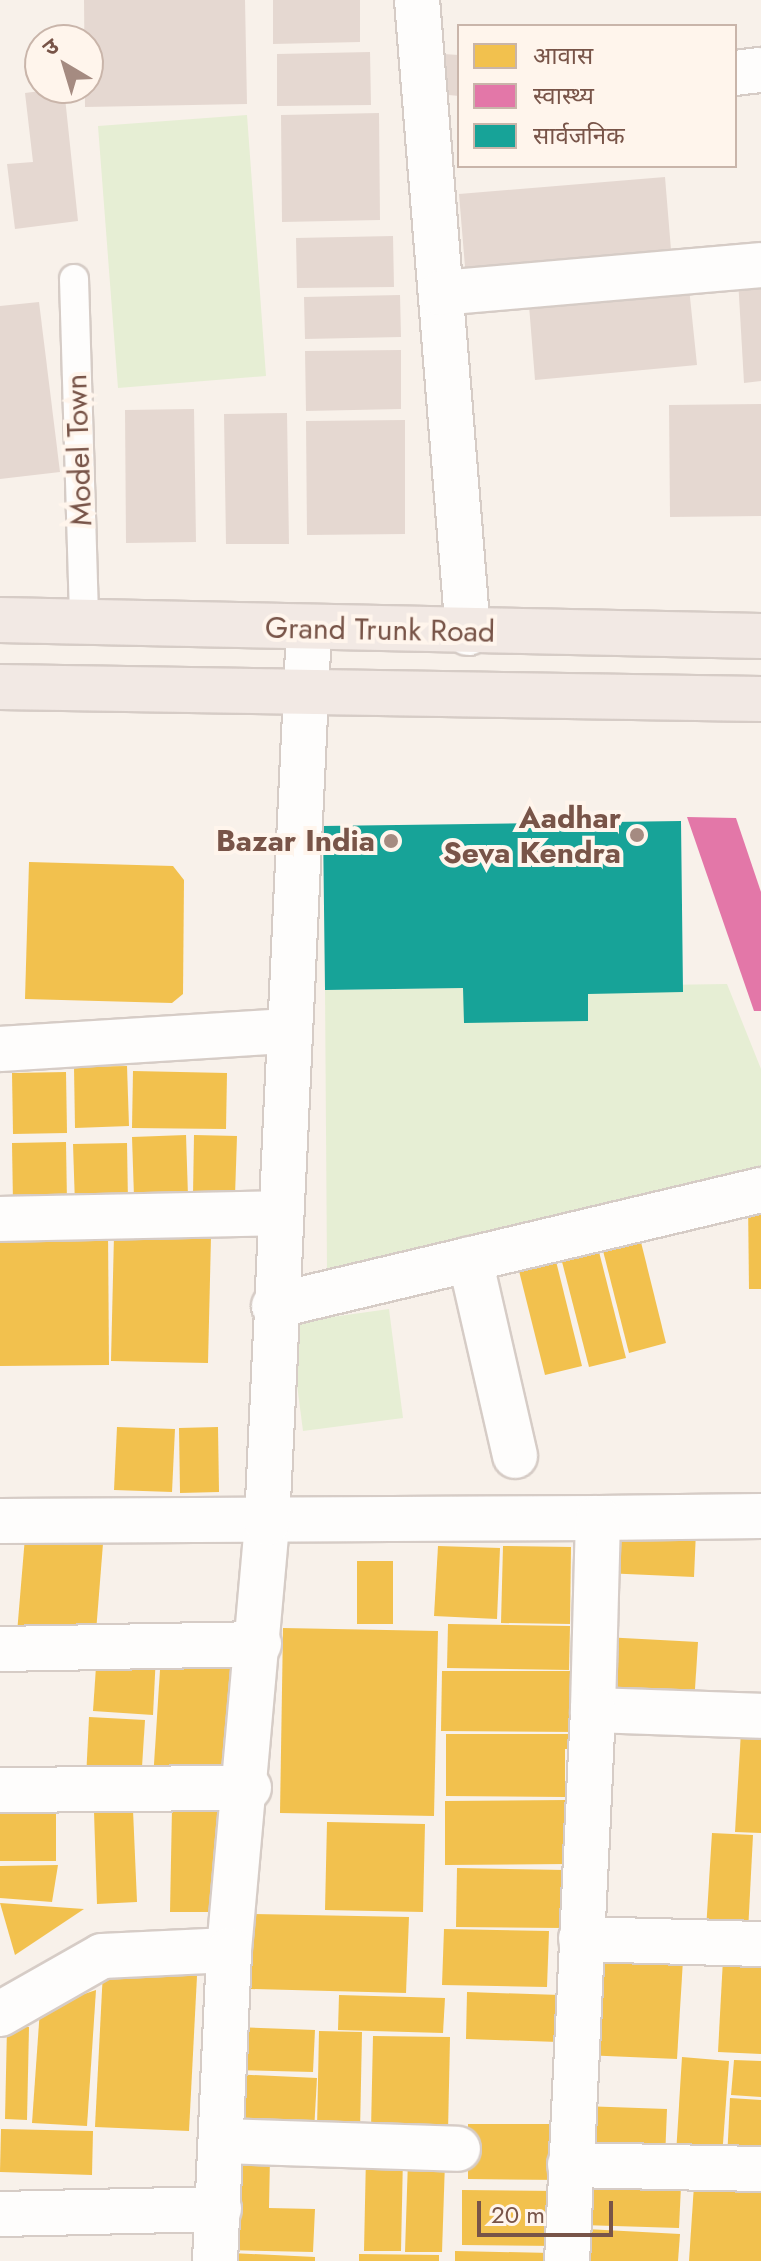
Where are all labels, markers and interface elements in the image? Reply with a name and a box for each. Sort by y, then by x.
north arrow [24,24,104,104]
legend [457,24,737,168]
text: उ [36,30,65,63]
text: आवास [533,38,593,73]
text: स्वास्थ्य [533,78,594,113]
text: सार्वजनिक [533,118,625,153]
street label: Model Town [58,373,100,527]
street label: Grand Trunk Road [265,610,495,650]
place label: Aadhar Seva Kendra [443,800,621,870]
place label: Bazar India [216,823,375,859]
marker: Aadhar Seva Kendra [628,826,646,844]
marker: Bazar India [382,832,400,850]
scale bar [481,2185,617,2235]
text: 20 m [491,2197,545,2232]

